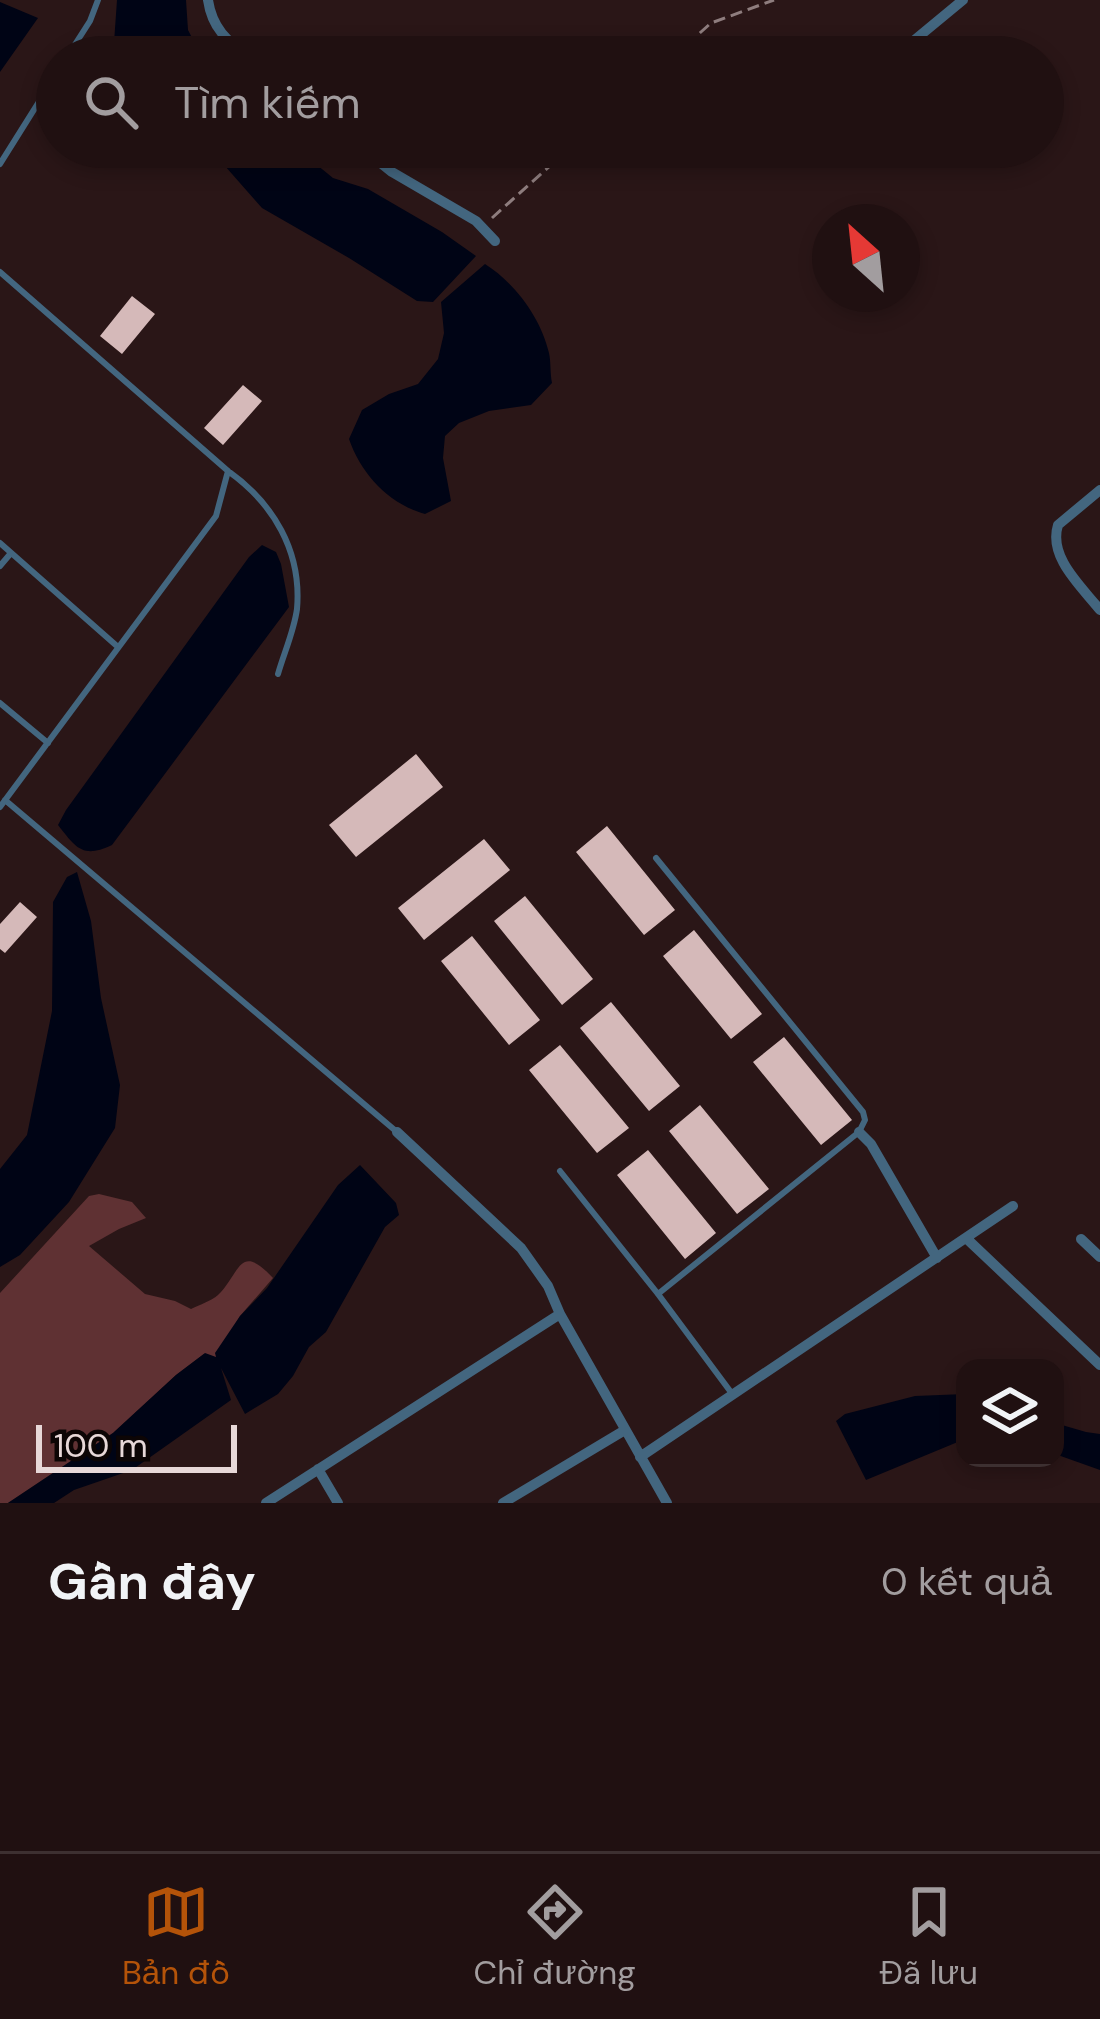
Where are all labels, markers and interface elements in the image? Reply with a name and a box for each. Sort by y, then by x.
search box [36,36,1064,168]
icon: search [78,69,144,135]
text: Tìm kiếm [174,73,360,132]
north arrow [812,204,920,312]
map controls [956,1359,1064,1467]
button: layers [956,1359,1064,1467]
scale bar [36,1419,237,1472]
text: 100 m [54,1424,148,1467]
text: Gần đây [48,1548,256,1615]
text: 0 kết quả [881,1556,1052,1607]
tab: Bản đồ [122,1879,230,1994]
tab: Chỉ đường [474,1879,636,1994]
tab: Đã lưu [880,1879,978,1994]

